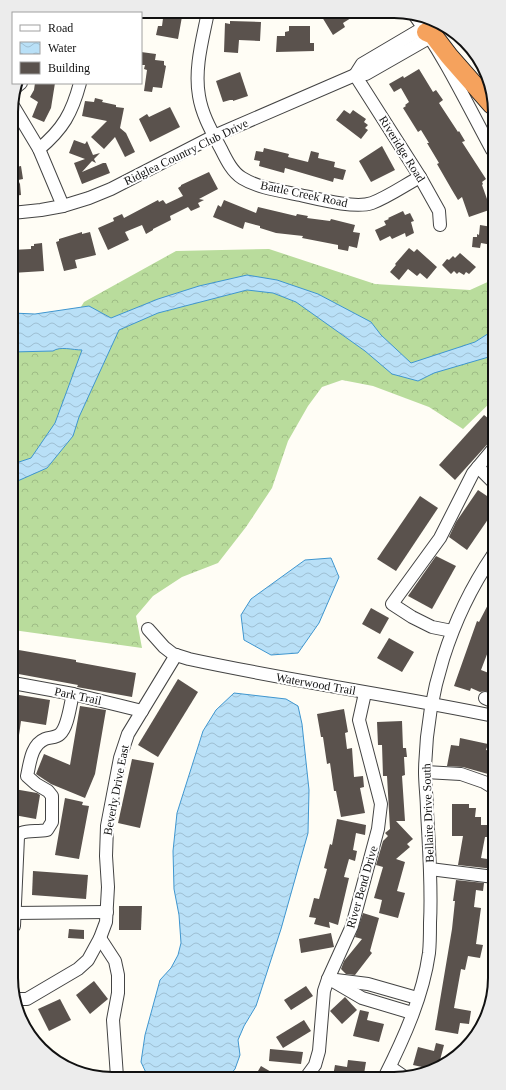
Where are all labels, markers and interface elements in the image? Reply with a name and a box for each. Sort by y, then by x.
legend [12,12,142,84]
text: Road [48,21,73,35]
text: Water [48,41,76,55]
text: Building [48,61,90,75]
street label: Riveridge Road [376,113,428,185]
street label: Ridglea Country Club Drive [122,116,250,188]
street label: Battle Creek Road [259,178,349,210]
street label: Waterwood Trail [275,670,358,698]
street label: Park Trail [53,684,103,708]
street label: Beverly Drive East [100,743,132,836]
street label: Bellaire Drive South [419,763,437,863]
street label: River Bend Drive [344,844,380,930]

